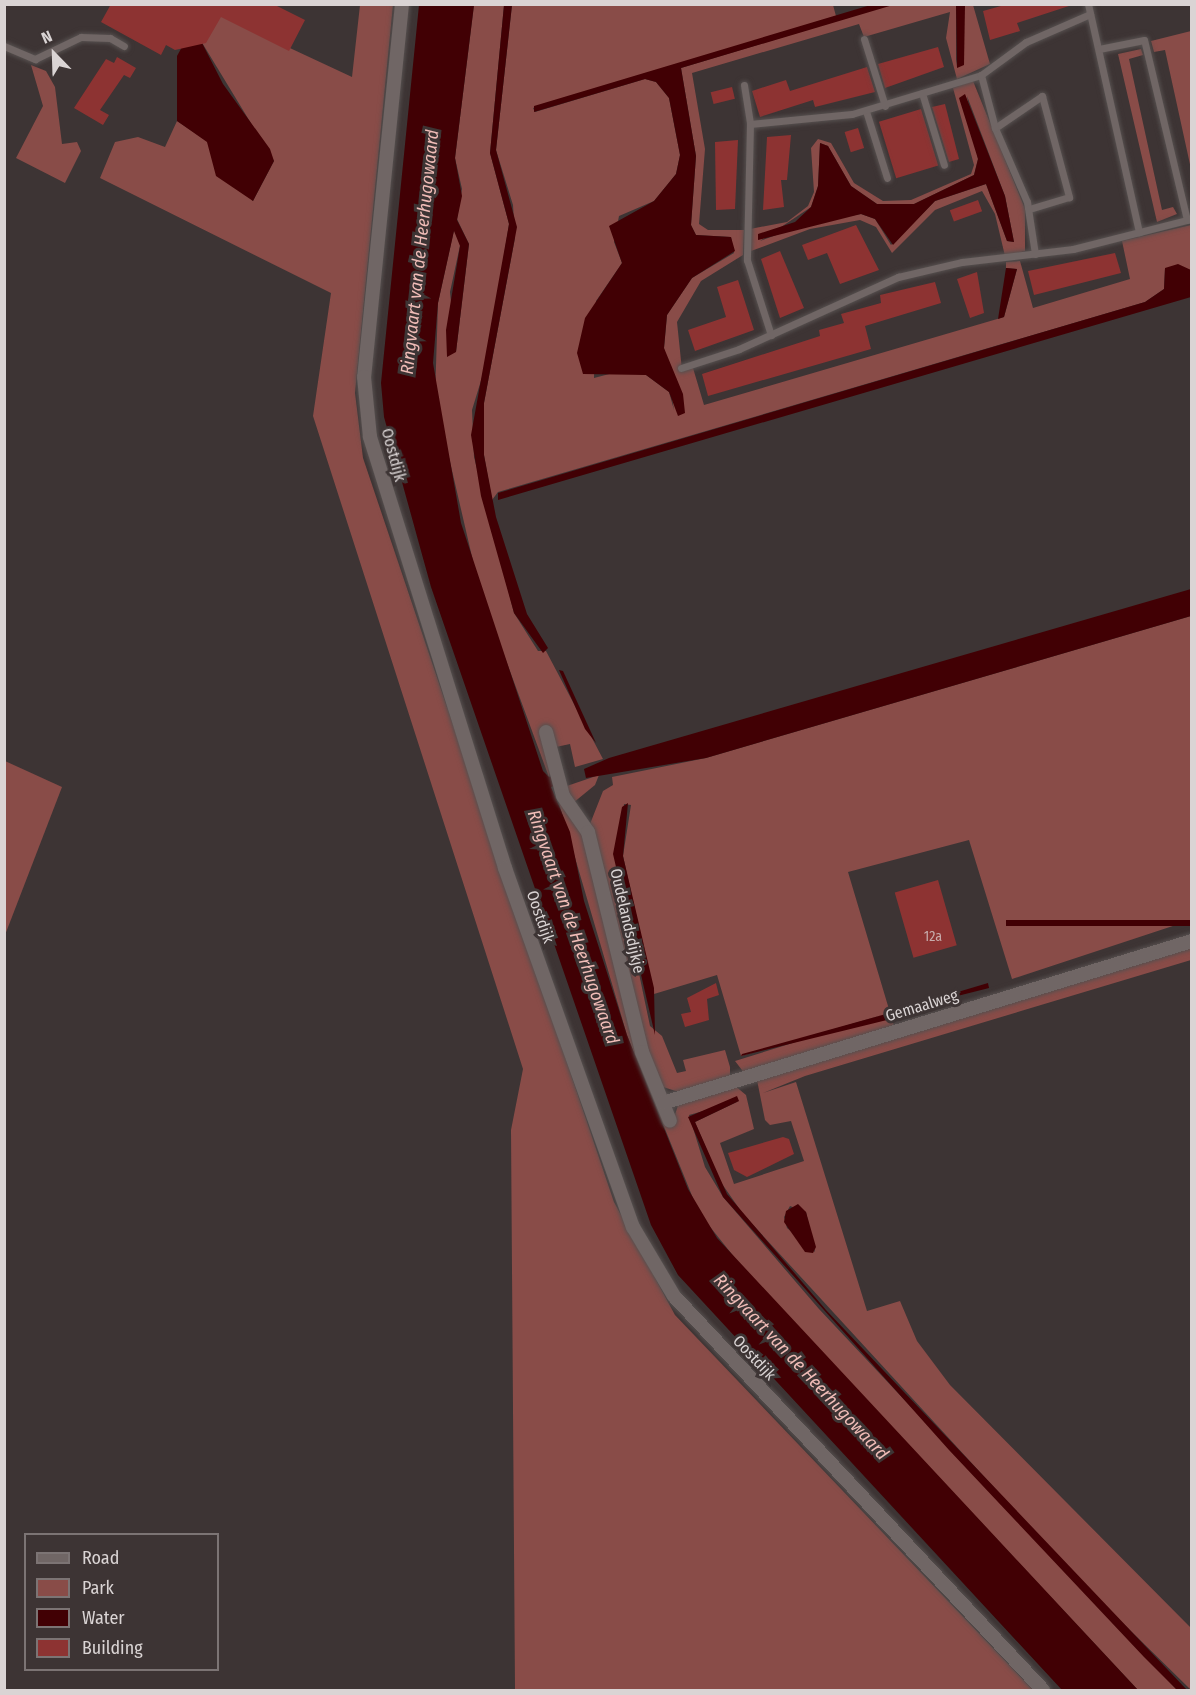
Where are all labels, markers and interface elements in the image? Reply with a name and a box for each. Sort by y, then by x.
north arrow [24,24,84,84]
text: N [39,26,55,48]
water label: Ringvaart van de Heerhugowaard [396,128,444,376]
street label: Oostdijk [377,426,409,484]
water label: Ringvaart van de Heerhugowaard [523,807,623,1047]
street label: Oudelandsdijkje [606,867,648,975]
street label: Oostdijk [522,888,558,946]
house number: 12a [924,929,942,945]
street label: Gemaalweg [883,986,961,1026]
water label: Ringvaart van de Heerhugowaard [709,1270,893,1464]
street label: Oostdijk [728,1332,780,1384]
legend [24,1533,219,1671]
text: Road [82,1547,119,1569]
text: Park [82,1577,114,1599]
text: Water [82,1607,125,1629]
text: Building [82,1637,143,1659]

